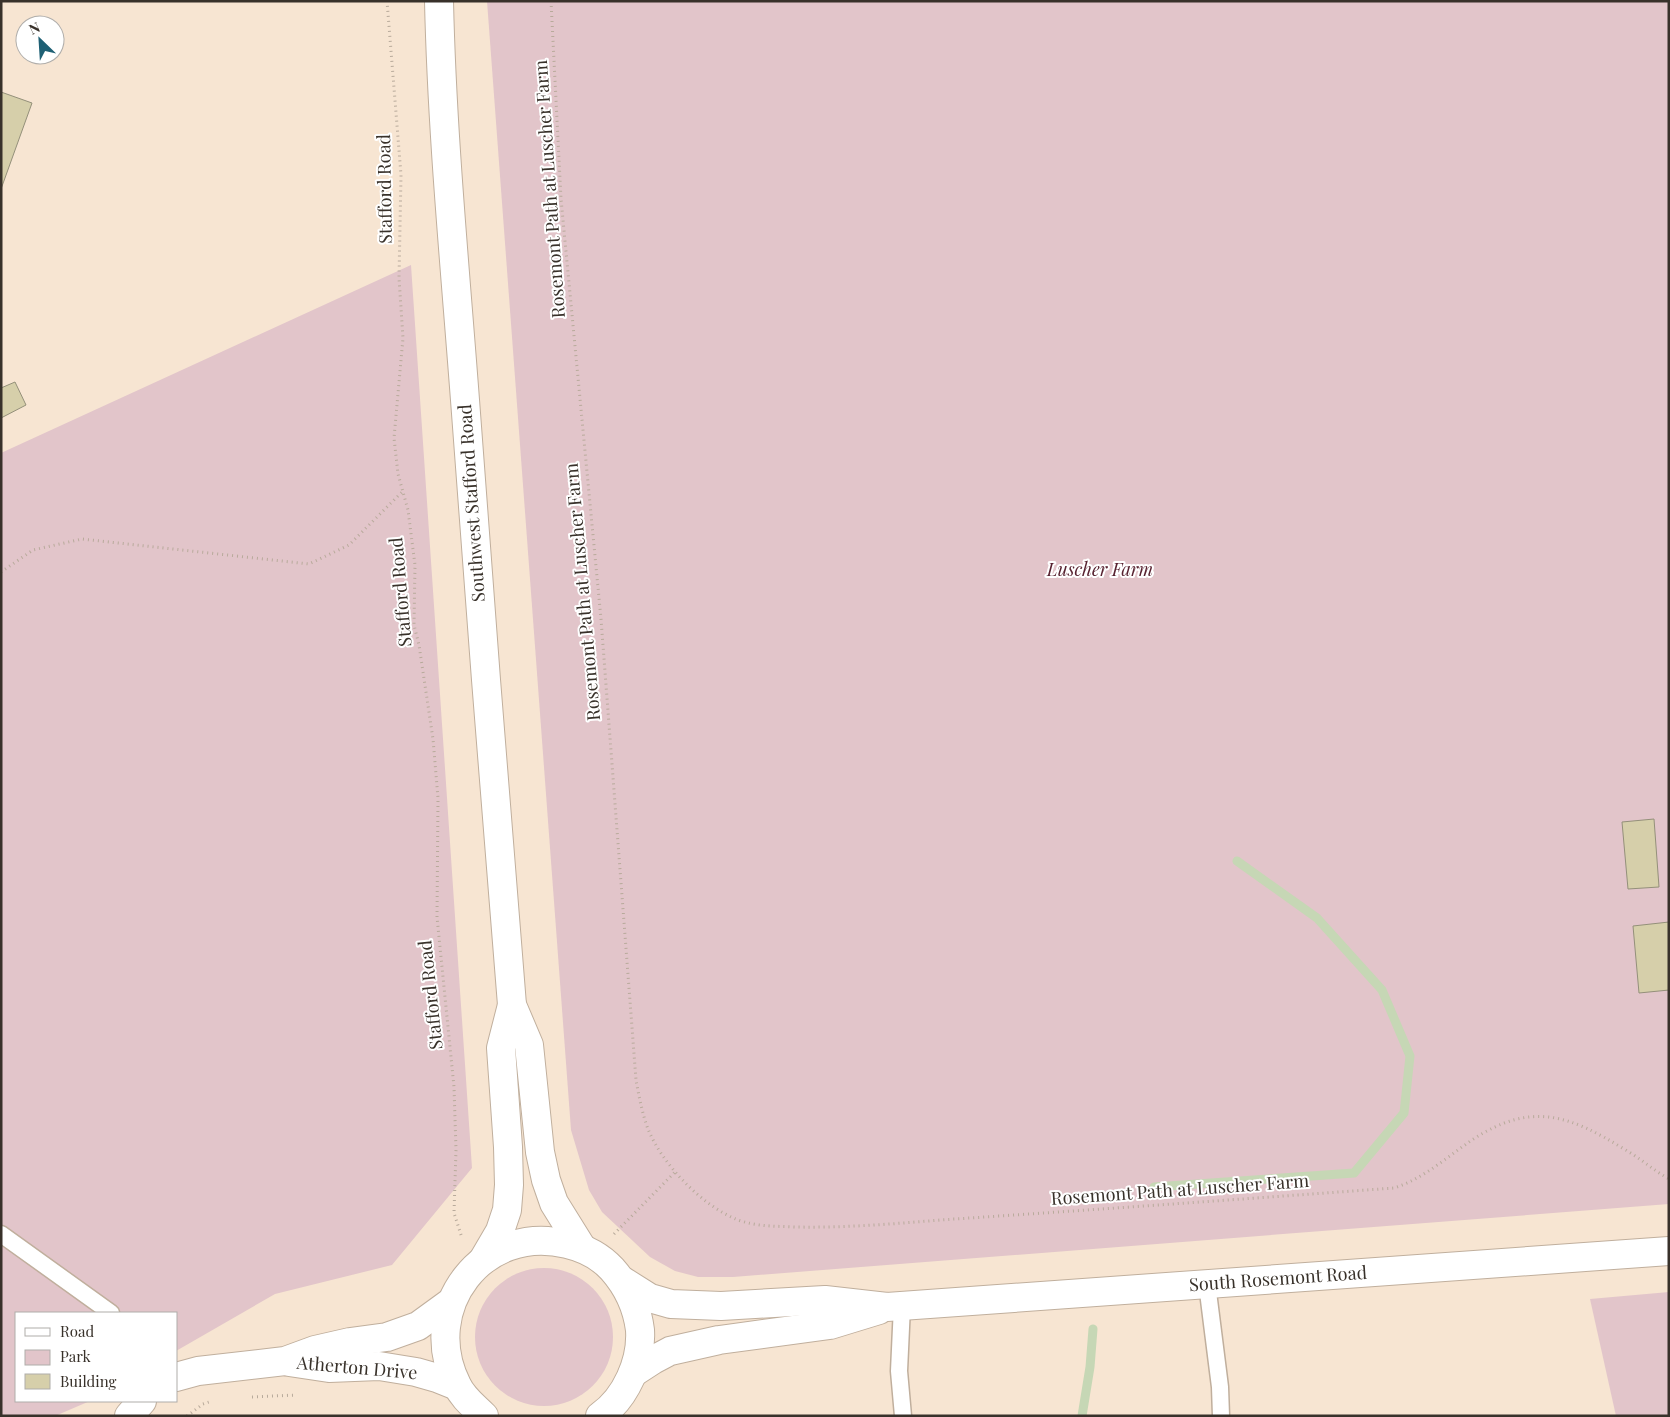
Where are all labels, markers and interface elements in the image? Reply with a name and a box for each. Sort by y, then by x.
north arrow [15,15,65,65]
text: N [26,17,43,39]
street label: Rosemont Path at Luscher Farm [528,59,570,319]
street label: Stafford Road [371,133,397,244]
street label: Southwest Stafford Road [452,403,490,603]
street label: Rosemont Path at Luscher Farm [559,462,605,722]
street label: Stafford Road [383,536,417,648]
park label: Luscher Farm [1046,557,1153,581]
street label: Stafford Road [412,939,448,1051]
street label: Rosemont Path at Luscher Farm [1050,1168,1310,1210]
street label: South Rosemont Road [1188,1260,1368,1296]
legend [15,1312,178,1402]
text: Road [60,1321,94,1341]
text: Park [60,1346,92,1366]
street label: Atherton Drive [295,1350,418,1384]
text: Building [60,1371,117,1391]

